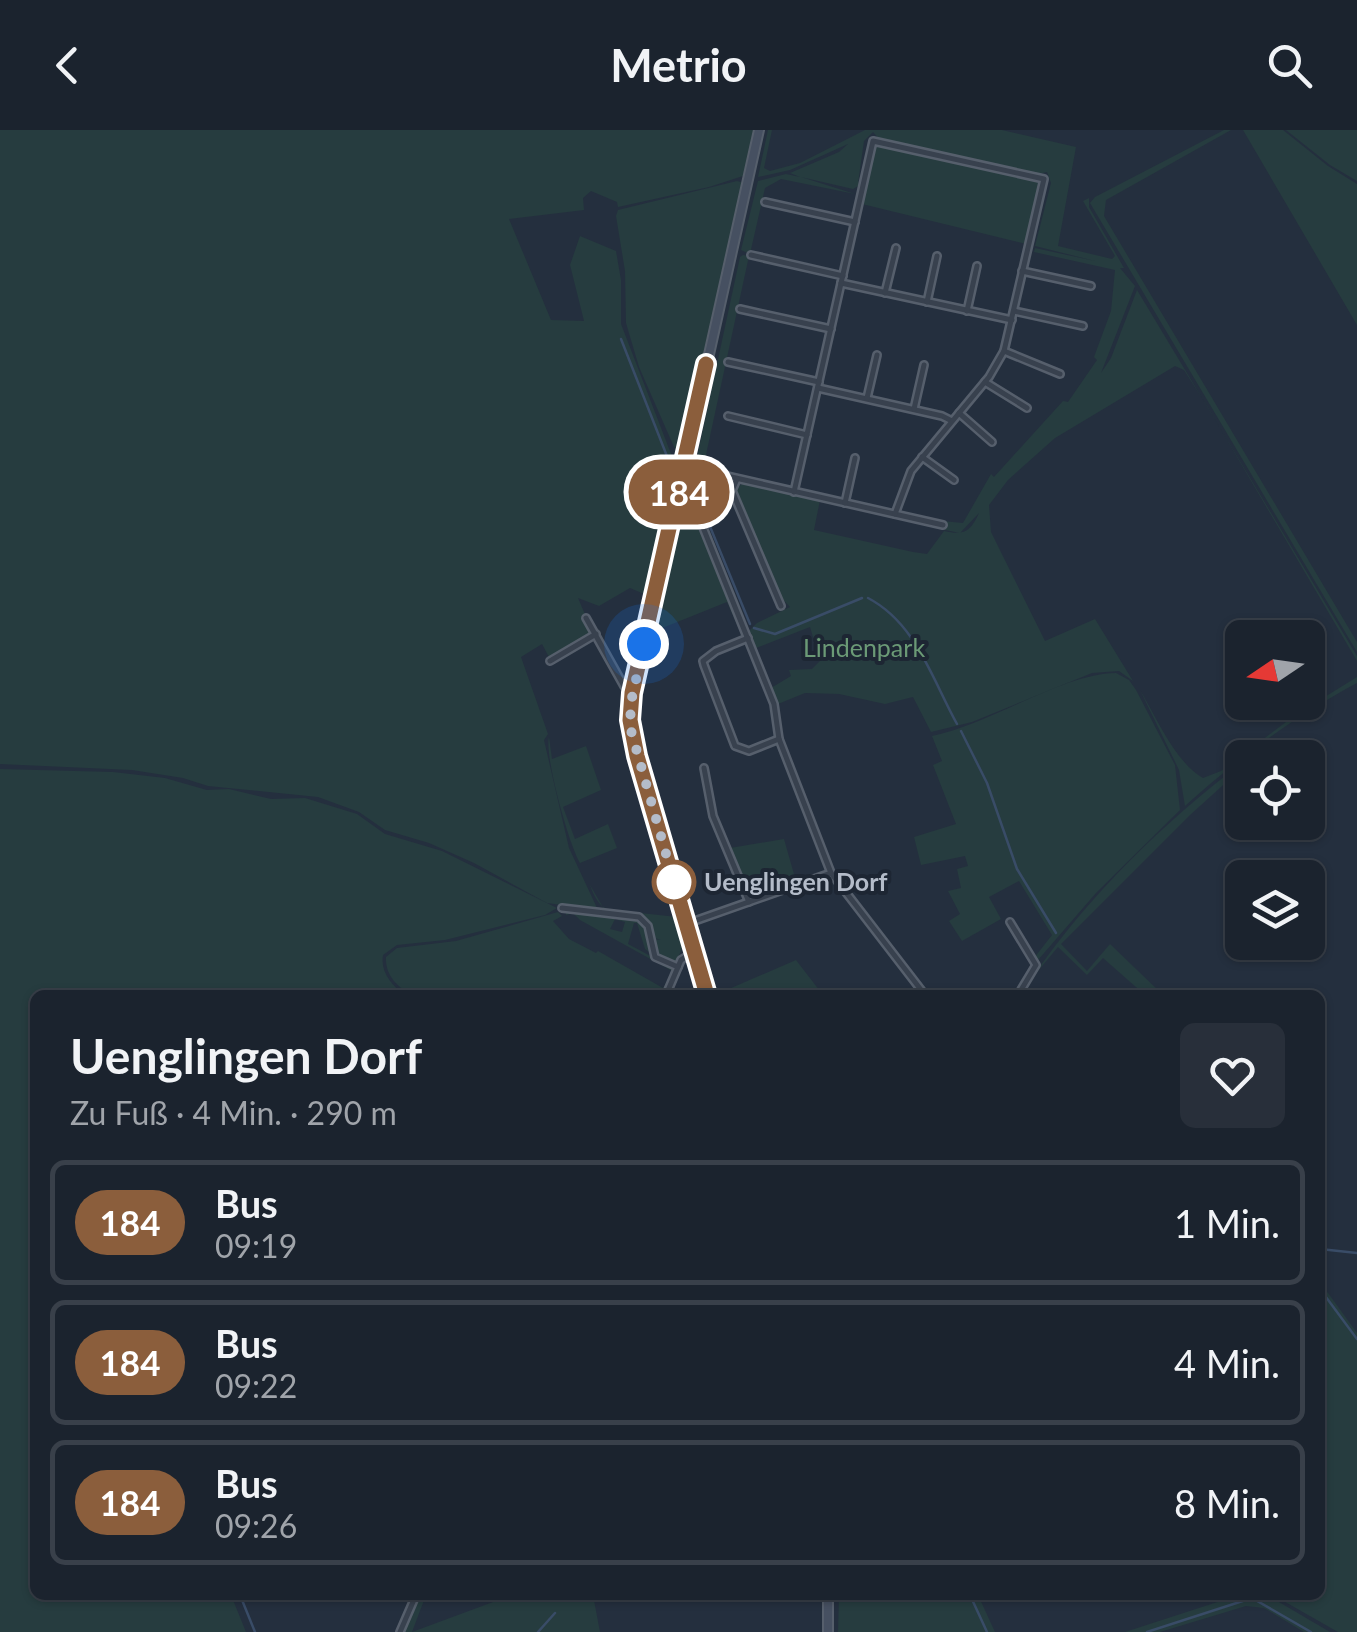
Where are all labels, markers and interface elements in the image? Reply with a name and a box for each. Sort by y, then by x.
icon: back [40,38,95,93]
text: Metrio [610,38,747,92]
icon: search [1262,38,1317,93]
line badge: 184 [622,460,736,524]
text: 184 [649,471,709,513]
your location [619,619,669,669]
north arrow [1225,620,1325,720]
map controls [1225,620,1325,960]
park label: Lindenpark [803,632,925,662]
button: locate [1225,740,1325,840]
button: layers [1225,860,1325,960]
marker: Uenglingen Dorf [653,861,695,903]
place label: Uenglingen Dorf [704,866,887,896]
button: heart [1180,1023,1285,1128]
text: Uenglingen Dorf [70,1027,422,1084]
text: Zu Fuß · 4 Min. · 290 m [70,1093,397,1132]
text: Bus [215,1180,278,1226]
text: 1 Min. [1174,1200,1280,1246]
text: 184 [100,1201,160,1243]
text: 09:19 [215,1226,297,1265]
text: Bus [215,1320,278,1366]
text: 4 Min. [1174,1340,1280,1386]
text: 184 [100,1341,160,1383]
text: 09:22 [215,1366,297,1405]
text: Bus [215,1460,278,1506]
text: 8 Min. [1174,1480,1280,1526]
text: 184 [100,1481,160,1523]
text: 09:26 [215,1506,297,1545]

